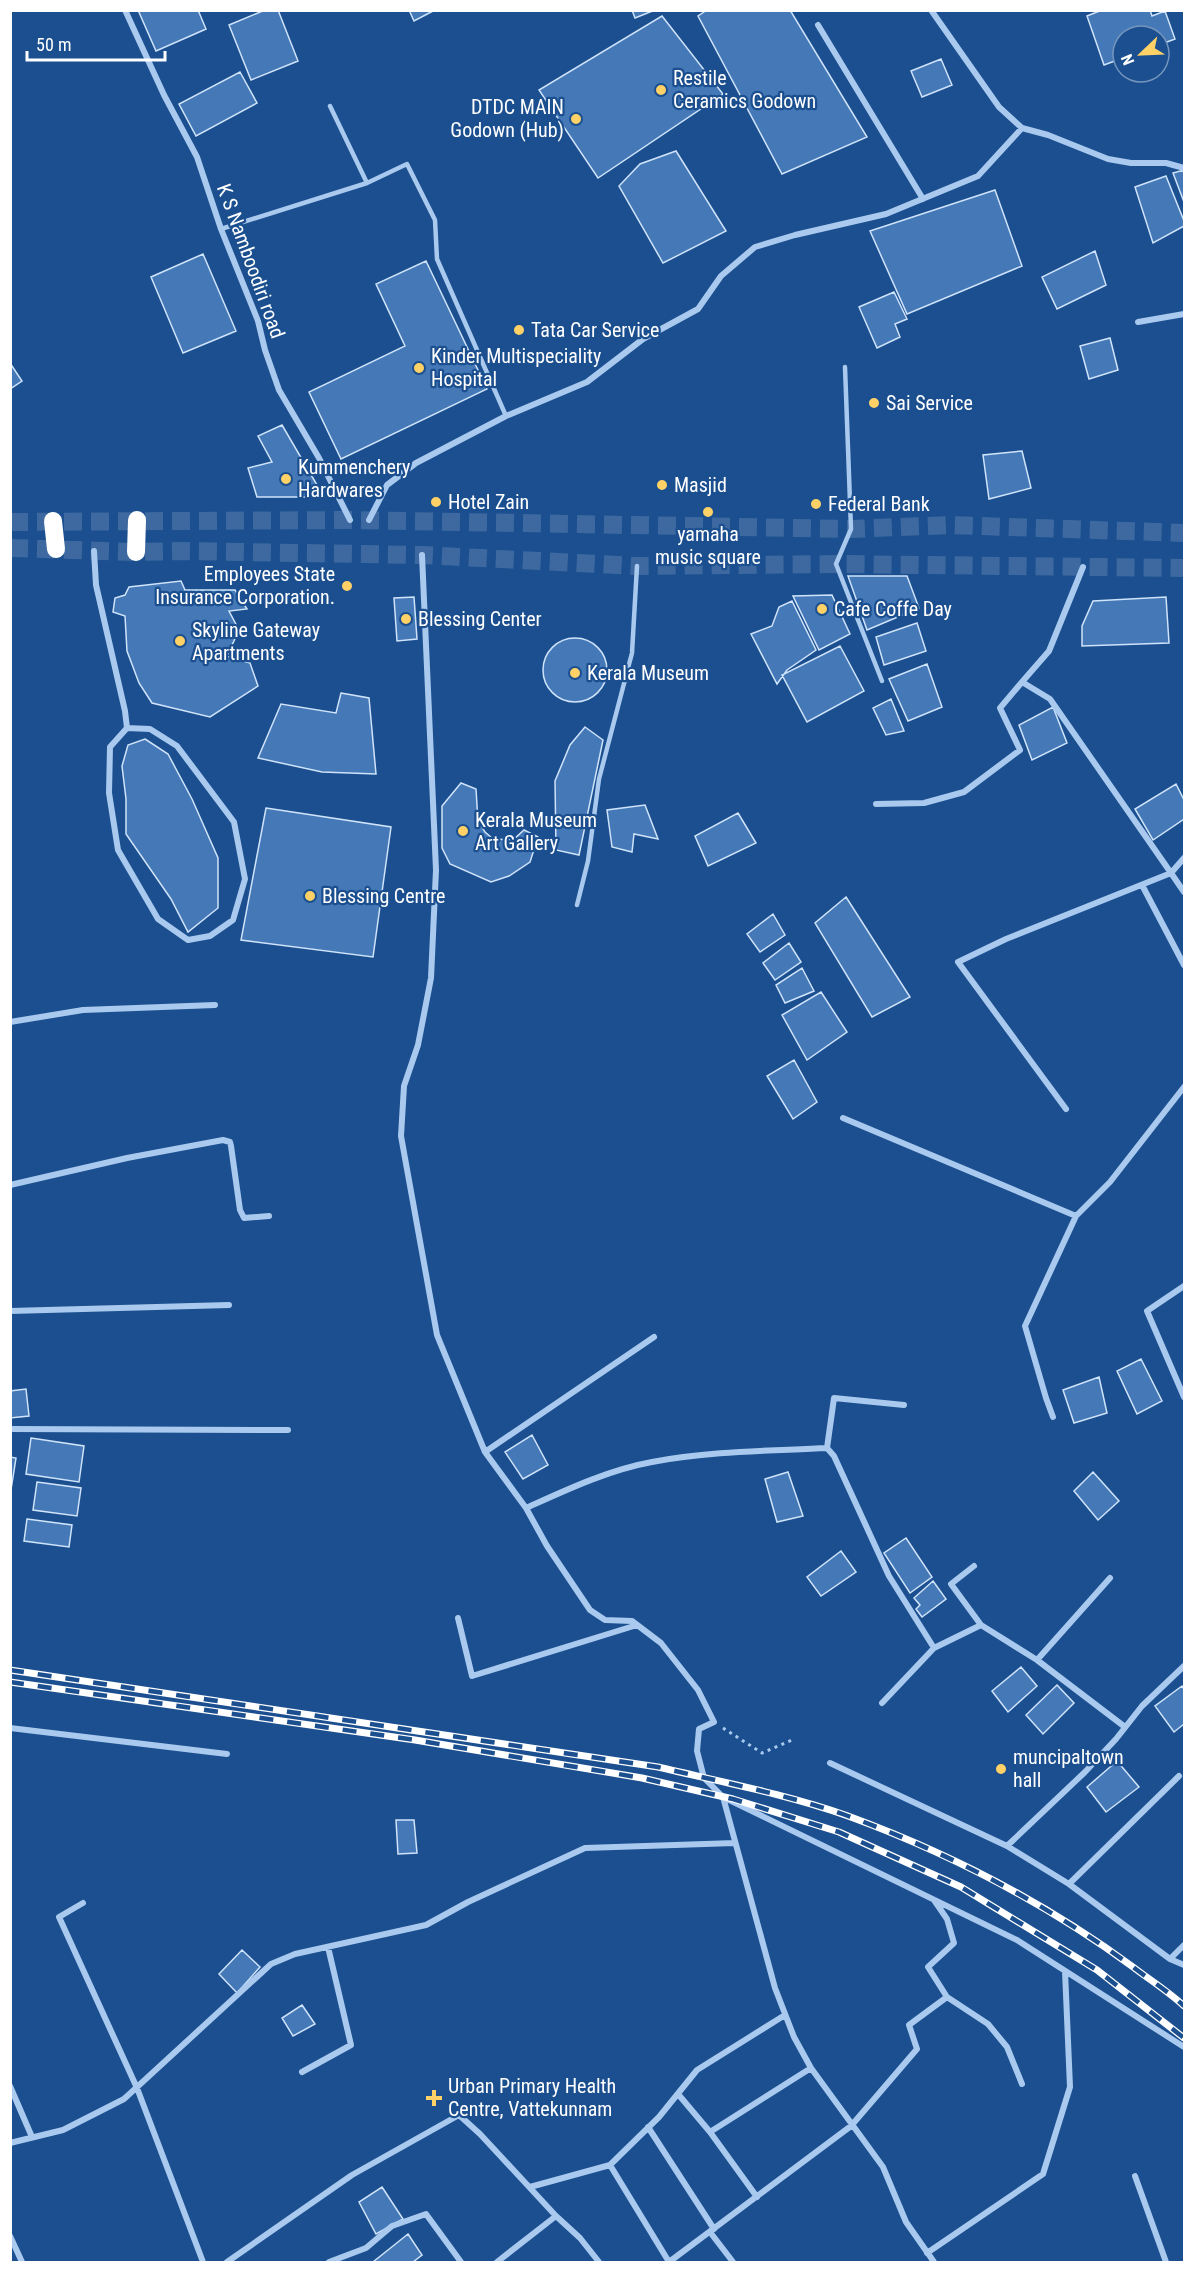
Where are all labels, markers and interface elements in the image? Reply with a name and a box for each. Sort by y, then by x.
scale bar [27,24,165,62]
north arrow [1111,24,1171,84]
text: 50 m [36,34,71,55]
text: N [1117,51,1138,68]
place label: Restile Ceramics Godown [673,66,816,113]
marker: Restile Ceramics Godown [654,83,668,97]
place label: DTDC MAIN Godown (Hub) [450,95,564,142]
marker: DTDC MAIN Godown (Hub) [569,112,583,126]
street label: K S Namboodiri road [212,180,290,342]
place label: Tata Car Service [531,318,659,342]
marker: Tata Car Service [512,323,526,337]
place label: Kinder Multispeciality Hospital [431,344,601,391]
marker: Kinder Multispeciality Hospital [412,361,426,375]
place label: Sai Service [886,391,973,415]
marker: Sai Service [867,396,881,410]
place label: Kummenchery Hardwares [298,455,410,502]
marker: Kummenchery Hardwares [279,472,293,486]
place label: Masjid [674,473,727,497]
marker: Masjid [655,478,669,492]
place label: Hotel Zain [448,490,529,514]
place label: Federal Bank [828,492,930,516]
marker: Hotel Zain [429,495,443,509]
marker: Federal Bank [809,497,823,511]
marker: yamaha music square [701,505,715,519]
place label: yamaha music square [655,522,761,569]
place label: Employees State Insurance Corporation. [155,562,335,609]
marker: Employees State Insurance Corporation. [340,579,354,593]
place label: Cafe Coffe Day [834,597,952,621]
marker: Cafe Coffe Day [815,602,829,616]
place label: Blessing Center [418,607,542,631]
marker: Blessing Center [399,612,413,626]
place label: Skyline Gateway Apartments [192,618,320,665]
marker: Skyline Gateway Apartments [173,634,187,648]
place label: Kerala Museum [587,661,709,685]
marker: Kerala Museum [568,666,582,680]
place label: Kerala Museum Art Gallery [475,808,597,855]
marker: Kerala Museum Art Gallery [456,824,470,838]
place label: Blessing Centre [322,884,445,908]
marker: Blessing Centre [303,889,317,903]
place label: muncipaltown hall [1013,1745,1124,1792]
marker: muncipaltown hall [994,1762,1008,1776]
place label: Urban Primary Health Centre, Vattekunnam [448,2074,616,2121]
marker: Urban Primary Health Centre, Vattekunnam [425,2089,443,2107]

